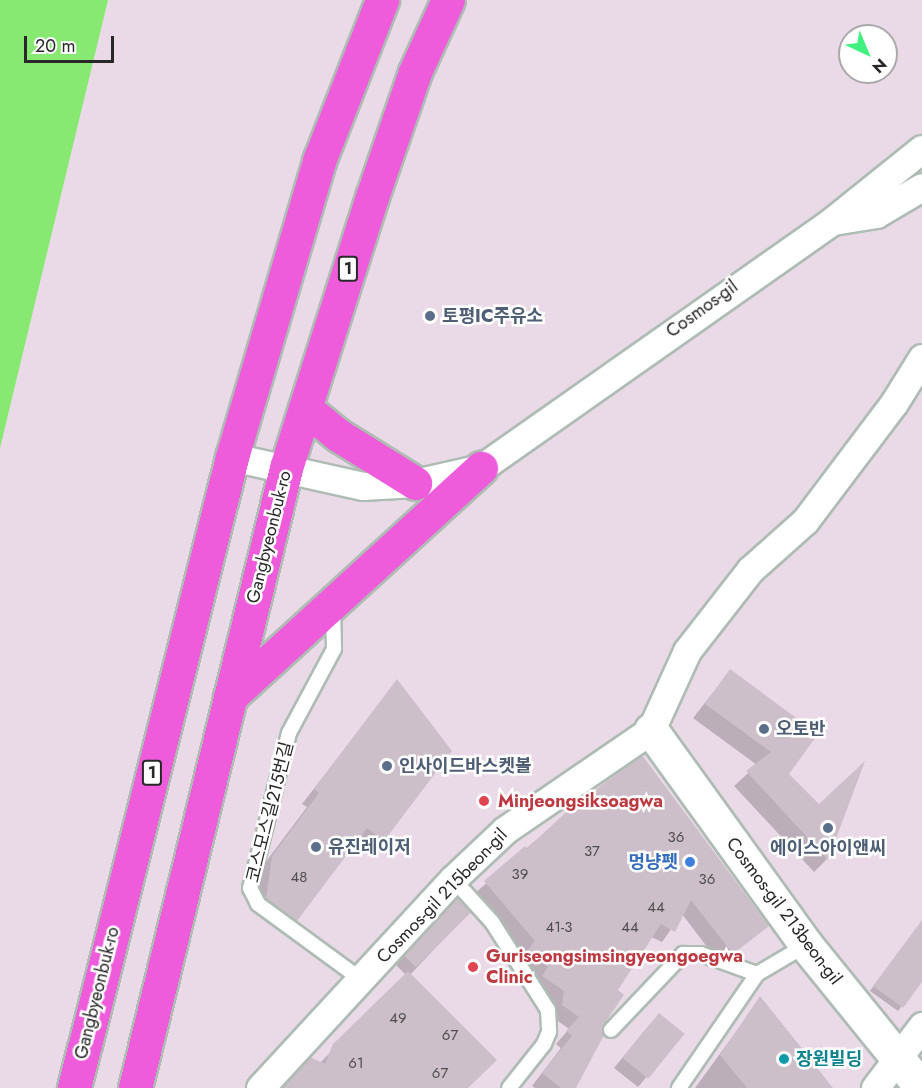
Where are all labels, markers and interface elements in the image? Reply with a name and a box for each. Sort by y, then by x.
scale bar [27,24,117,62]
north arrow [838,24,898,84]
text: 20 m [35,33,75,59]
text: N [867,53,892,79]
road number: 1 [338,256,358,282]
street label: Cosmos-gil [662,276,742,342]
place label: 토평IC주유소 [442,305,543,327]
marker: 토평IC주유소 [423,309,437,323]
street label: Gangbyeonbuk-ro [242,469,296,605]
place label: 오토반 [776,718,826,740]
marker: 오토반 [757,722,771,736]
street label: 코스모스길215번길 [242,739,298,885]
place label: 인사이드바스켓볼 [399,755,531,777]
marker: 인사이드바스켓볼 [380,759,394,773]
road number: 1 [142,760,162,786]
place label: Minjeongsiksoagwa [498,790,663,812]
marker: Minjeongsiksoagwa [475,792,493,810]
marker: 에이스아이앤씨 [821,821,835,835]
street label: Cosmos-gil 215beon-gil [372,824,512,968]
house number: 36 [668,829,684,847]
street label: Cosmos-gil 213beon-gil [722,833,846,989]
place label: 유진레이저 [328,836,411,858]
place label: 에이스아이앤씨 [770,837,886,859]
marker: 유진레이저 [309,840,323,854]
house number: 37 [584,843,600,861]
place label: 멍냥펫 [628,851,678,873]
marker: 멍냥펫 [683,855,697,869]
house number: 39 [512,866,528,884]
house number: 48 [291,869,307,887]
house number: 36 [699,871,715,889]
house number: 44 [647,899,665,917]
house number: 41-3 [546,919,572,937]
house number: 44 [621,919,639,937]
street label: Gangbyeonbuk-ro [70,925,124,1061]
place label: Guriseongsimsingyeongoegwa Clinic [486,946,743,988]
marker: Guriseongsimsingyeongoegwa Clinic [464,958,482,976]
house number: 49 [389,1010,407,1028]
house number: 67 [442,1027,458,1045]
place label: 장원빌딩 [796,1048,862,1070]
marker: 장원빌딩 [777,1052,791,1066]
house number: 61 [348,1055,364,1073]
house number: 67 [432,1065,448,1083]

